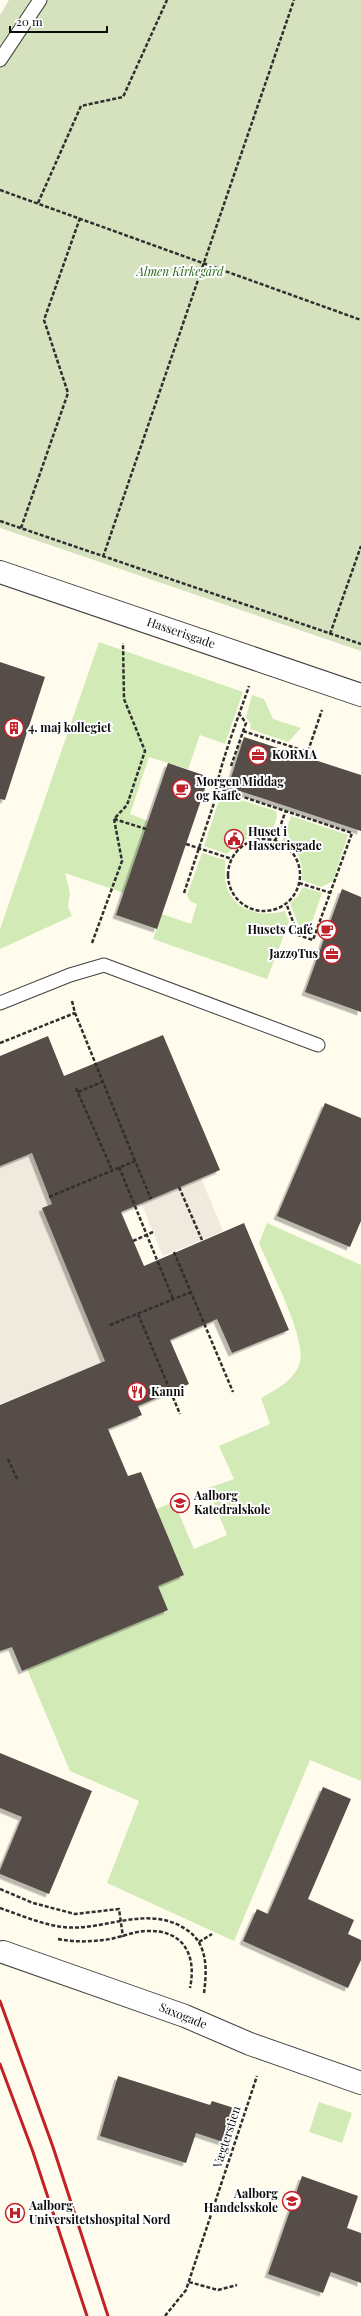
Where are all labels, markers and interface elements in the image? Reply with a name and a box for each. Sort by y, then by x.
scale bar [10,8,107,34]
text: 20 m [16,13,43,29]
park label: Almen Kirkegård [135,263,224,279]
street label: Hasserisgade [145,613,218,651]
building icon: 4. maj kollegiet [3,717,25,739]
place label: 4. maj kollegiet [28,719,112,735]
office icon: KORMA [247,744,269,766]
place label: KORMA [272,746,318,762]
place label: Morgen Middag og Kaffe [196,773,284,803]
cafe icon: Morgen Middag og Kaffe [171,778,193,800]
place label: Huset i Hasserisgade [248,823,322,853]
public building icon: Huset i Hasserisgade [223,828,245,850]
cafe icon: Husets Café [316,919,338,941]
place label: Husets Café [247,921,313,937]
office icon: Jazz9Tus [321,943,343,965]
place label: Jazz9Tus [268,945,318,961]
restaurant icon: Kanni [126,1381,148,1403]
place label: Kanni [151,1383,185,1399]
place label: Aalborg Katedralskole [193,1487,270,1517]
school or university icon: Aalborg Katedralskole [169,1492,191,1514]
street label: Saxogade [157,1998,210,2032]
street label: Vægterstien [208,2104,244,2171]
place label: Aalborg Handelsskole [204,2185,278,2215]
school or university icon: Aalborg Handelsskole [281,2190,303,2212]
place label: Aalborg Universitetshospital Nord [28,2197,170,2227]
hospital icon: Aalborg Universitetshospital Nord [4,2202,26,2224]

